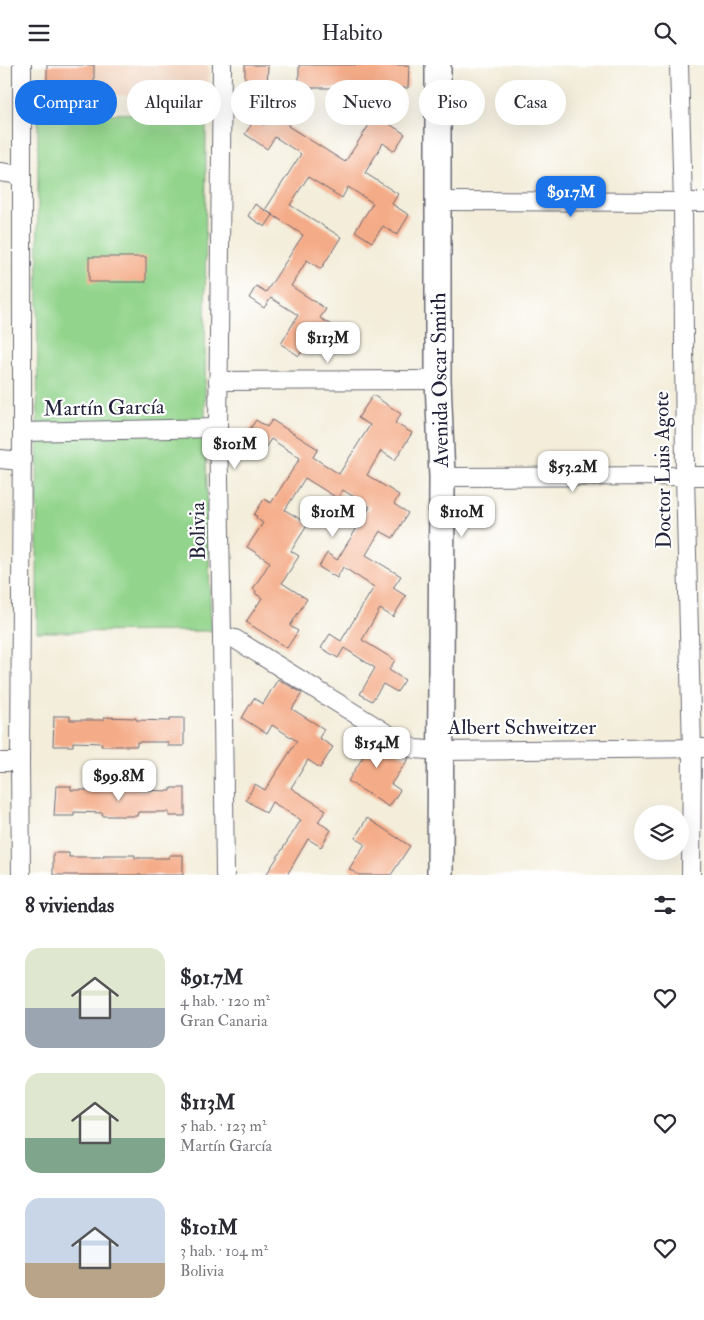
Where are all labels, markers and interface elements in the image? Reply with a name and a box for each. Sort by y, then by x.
icon: menu [25,19,53,47]
text: Habito [321,19,383,47]
icon: search [651,19,679,47]
chip: Comprar [15,80,117,125]
chip: Alquilar [127,80,221,125]
chip: Filtros [231,80,315,125]
chip: Nuevo [325,80,409,125]
chip: Piso [419,80,485,125]
chip: Casa [495,80,566,125]
pin: $91.7M [530,175,612,218]
text: $91.7M [547,182,595,202]
street label: Avenida Oscar Smith [425,292,455,469]
pin: $113M [293,321,363,364]
text: $113M [307,328,349,348]
street label: Doctor Luis Agote [648,391,678,549]
street label: Martín García [43,393,165,423]
pin: $101M [200,427,270,470]
text: $101M [213,434,257,454]
pin: $53.2M [532,451,614,493]
text: $53.2M [549,457,597,477]
pin: $101M [298,495,368,538]
pin: $110M [427,495,497,538]
street label: Bolivia [184,501,212,560]
text: $101M [311,502,355,522]
text: $110M [440,502,484,522]
street label: Albert Schweitzer [447,714,596,741]
pin: $154M [342,727,412,769]
text: $154M [354,733,400,753]
pin: $99.8M [78,759,160,802]
text: $99.8M [93,766,145,786]
map controls [634,805,689,860]
button: layers [634,805,689,860]
icon: filters [651,891,679,919]
text: 8 viviendas [25,892,114,919]
text: $91.7M [180,964,243,991]
icon: home [65,968,125,1028]
icon: heart [651,984,679,1012]
text: 4 hab. · 120 m² [180,991,270,1011]
text: Gran Canaria [180,1011,267,1031]
text: $113M [180,1089,235,1116]
icon: home [65,1093,125,1153]
icon: heart [651,1109,679,1137]
text: 5 hab. · 123 m² [180,1116,266,1136]
text: Martín García [180,1136,272,1156]
text: $101M [180,1214,238,1241]
icon: home [65,1218,125,1278]
icon: heart [651,1234,679,1262]
text: 3 hab. · 104 m² [180,1241,268,1261]
text: Bolivia [180,1261,224,1281]

